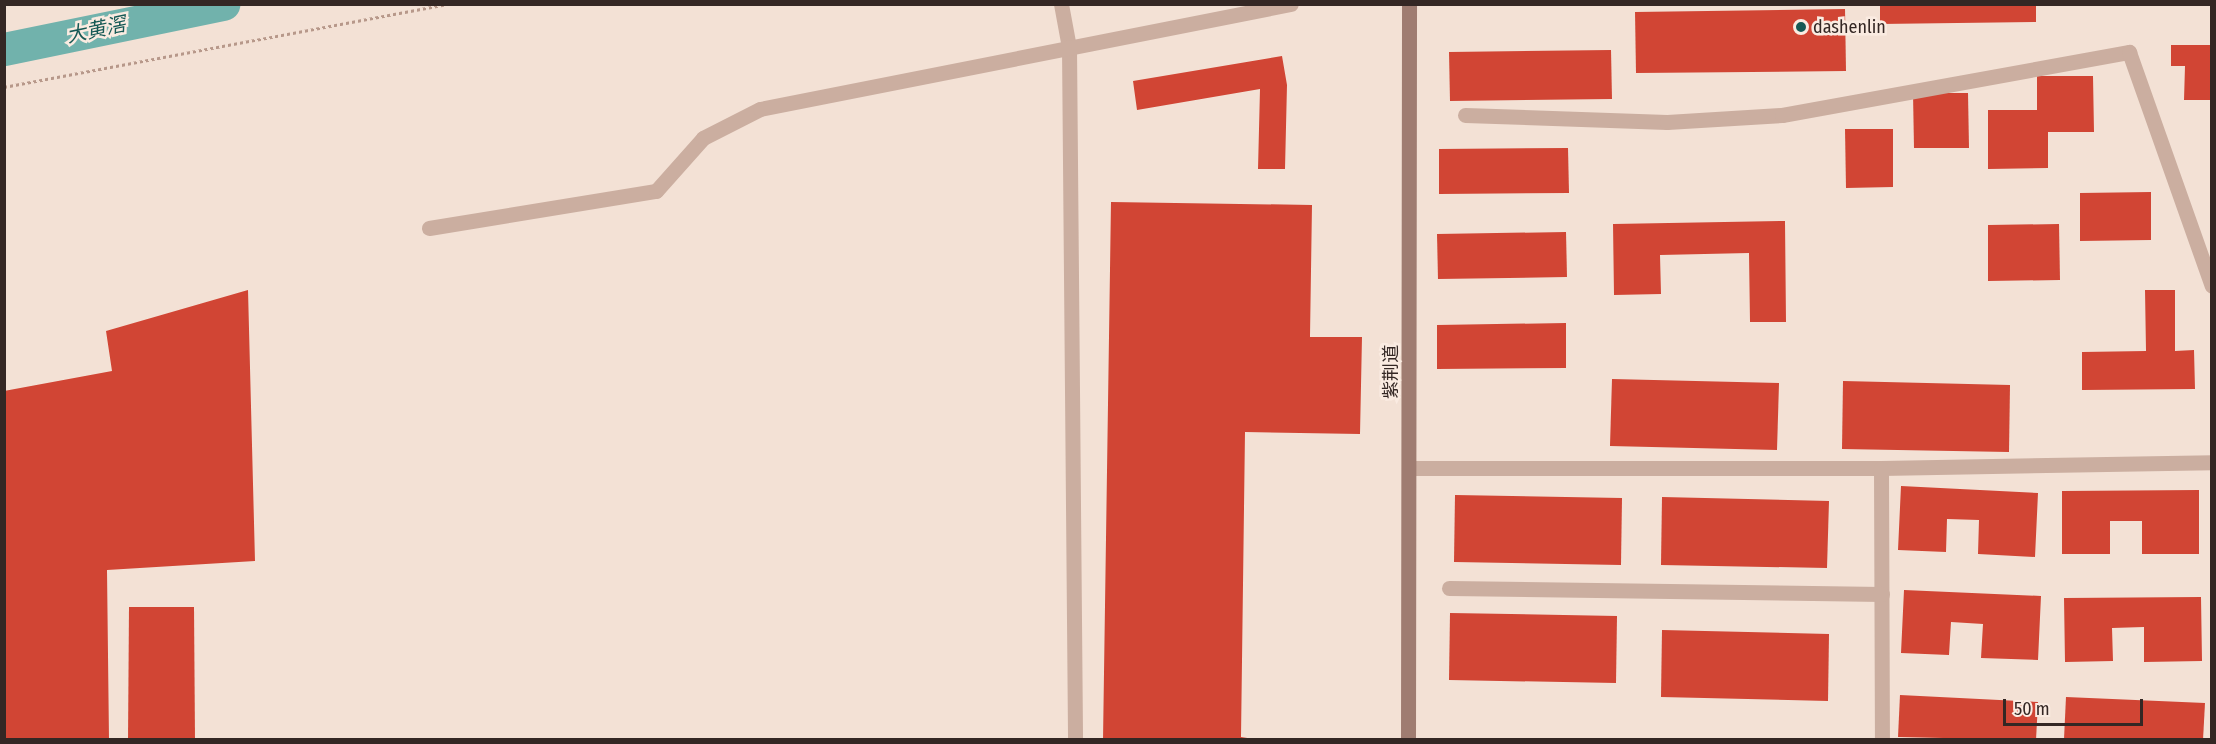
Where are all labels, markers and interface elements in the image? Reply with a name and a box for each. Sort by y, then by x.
water label: 大黄滘 [64,12,128,48]
place label: dashenlin [1813,16,1886,38]
marker: dashenlin [1794,20,1808,34]
street label: 紫荆道 [1380,345,1402,399]
scale bar [2006,687,2146,725]
text: 50 m [2014,698,2050,720]

